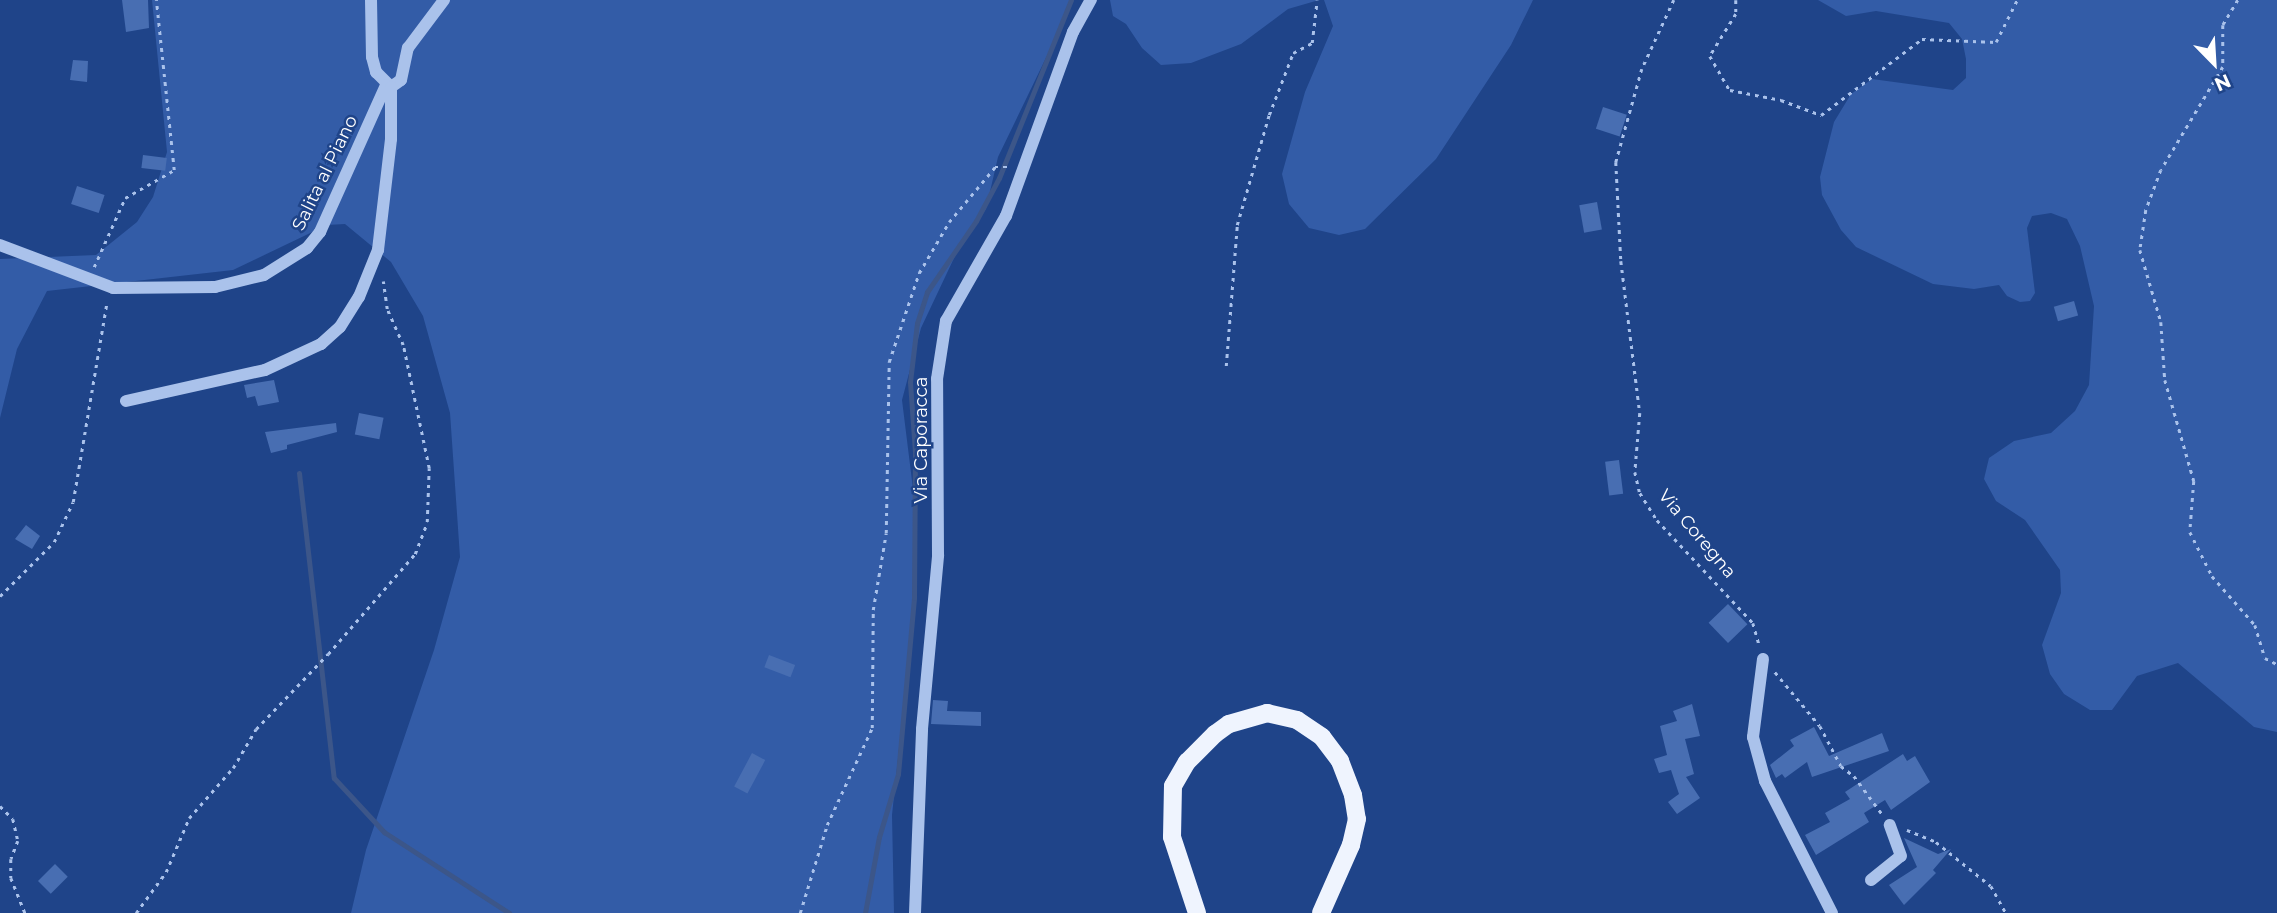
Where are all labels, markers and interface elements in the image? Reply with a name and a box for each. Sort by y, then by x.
north arrow [2179,28,2249,98]
text: N [2211,69,2234,96]
street label: Salita al Piano [288,112,362,234]
street label: Via Caporacca [910,377,932,503]
street label: Via Coregna [1654,485,1740,583]

